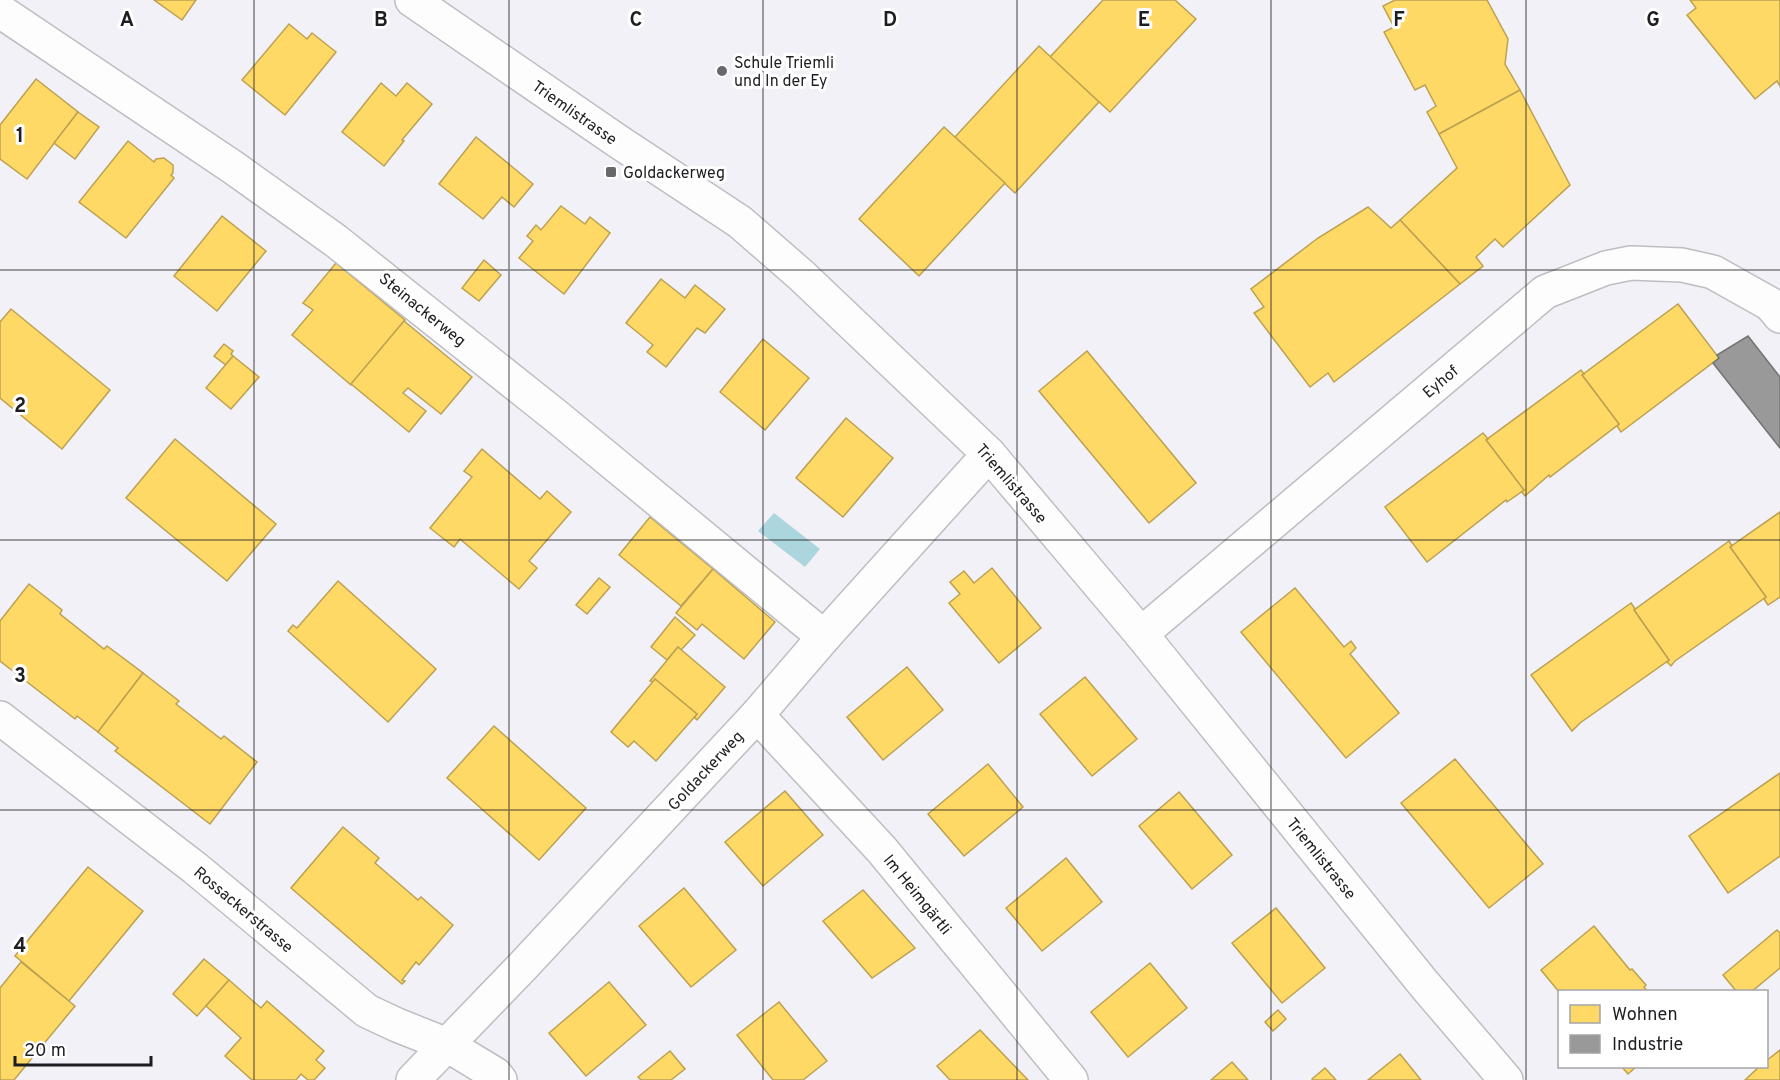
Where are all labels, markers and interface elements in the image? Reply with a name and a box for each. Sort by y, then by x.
text: A [120,8,134,34]
text: B [374,8,388,34]
text: C [630,8,642,34]
text: D [883,8,897,34]
text: E [1138,8,1150,34]
text: F [1393,8,1405,34]
text: G [1646,8,1660,34]
place label: Schule Triemli und In der Ey [734,54,834,92]
marker: Schule Triemli und In der Ey [715,64,729,78]
street label: Triemlistrasse [527,77,620,150]
text: 1 [16,124,24,150]
place label: Goldackerweg [623,164,725,184]
marker: Goldackerweg [604,165,618,179]
street label: Steinackerweg [374,269,469,352]
street label: Eyhof [1419,361,1464,403]
text: 2 [14,394,26,420]
street label: Triemlistrasse [970,440,1051,528]
text: 3 [14,664,26,690]
street label: Goldackerweg [664,727,749,815]
street label: Triemlistrasse [1281,814,1359,904]
street label: Im Heimgärtli [878,851,955,939]
street label: Rossackerstrasse [189,863,297,958]
text: 4 [14,934,26,960]
legend [1558,990,1768,1068]
text: Wohnen [1612,1004,1678,1027]
scale bar [15,1029,152,1067]
text: Industrie [1612,1034,1683,1057]
text: 20 m [24,1040,66,1063]

